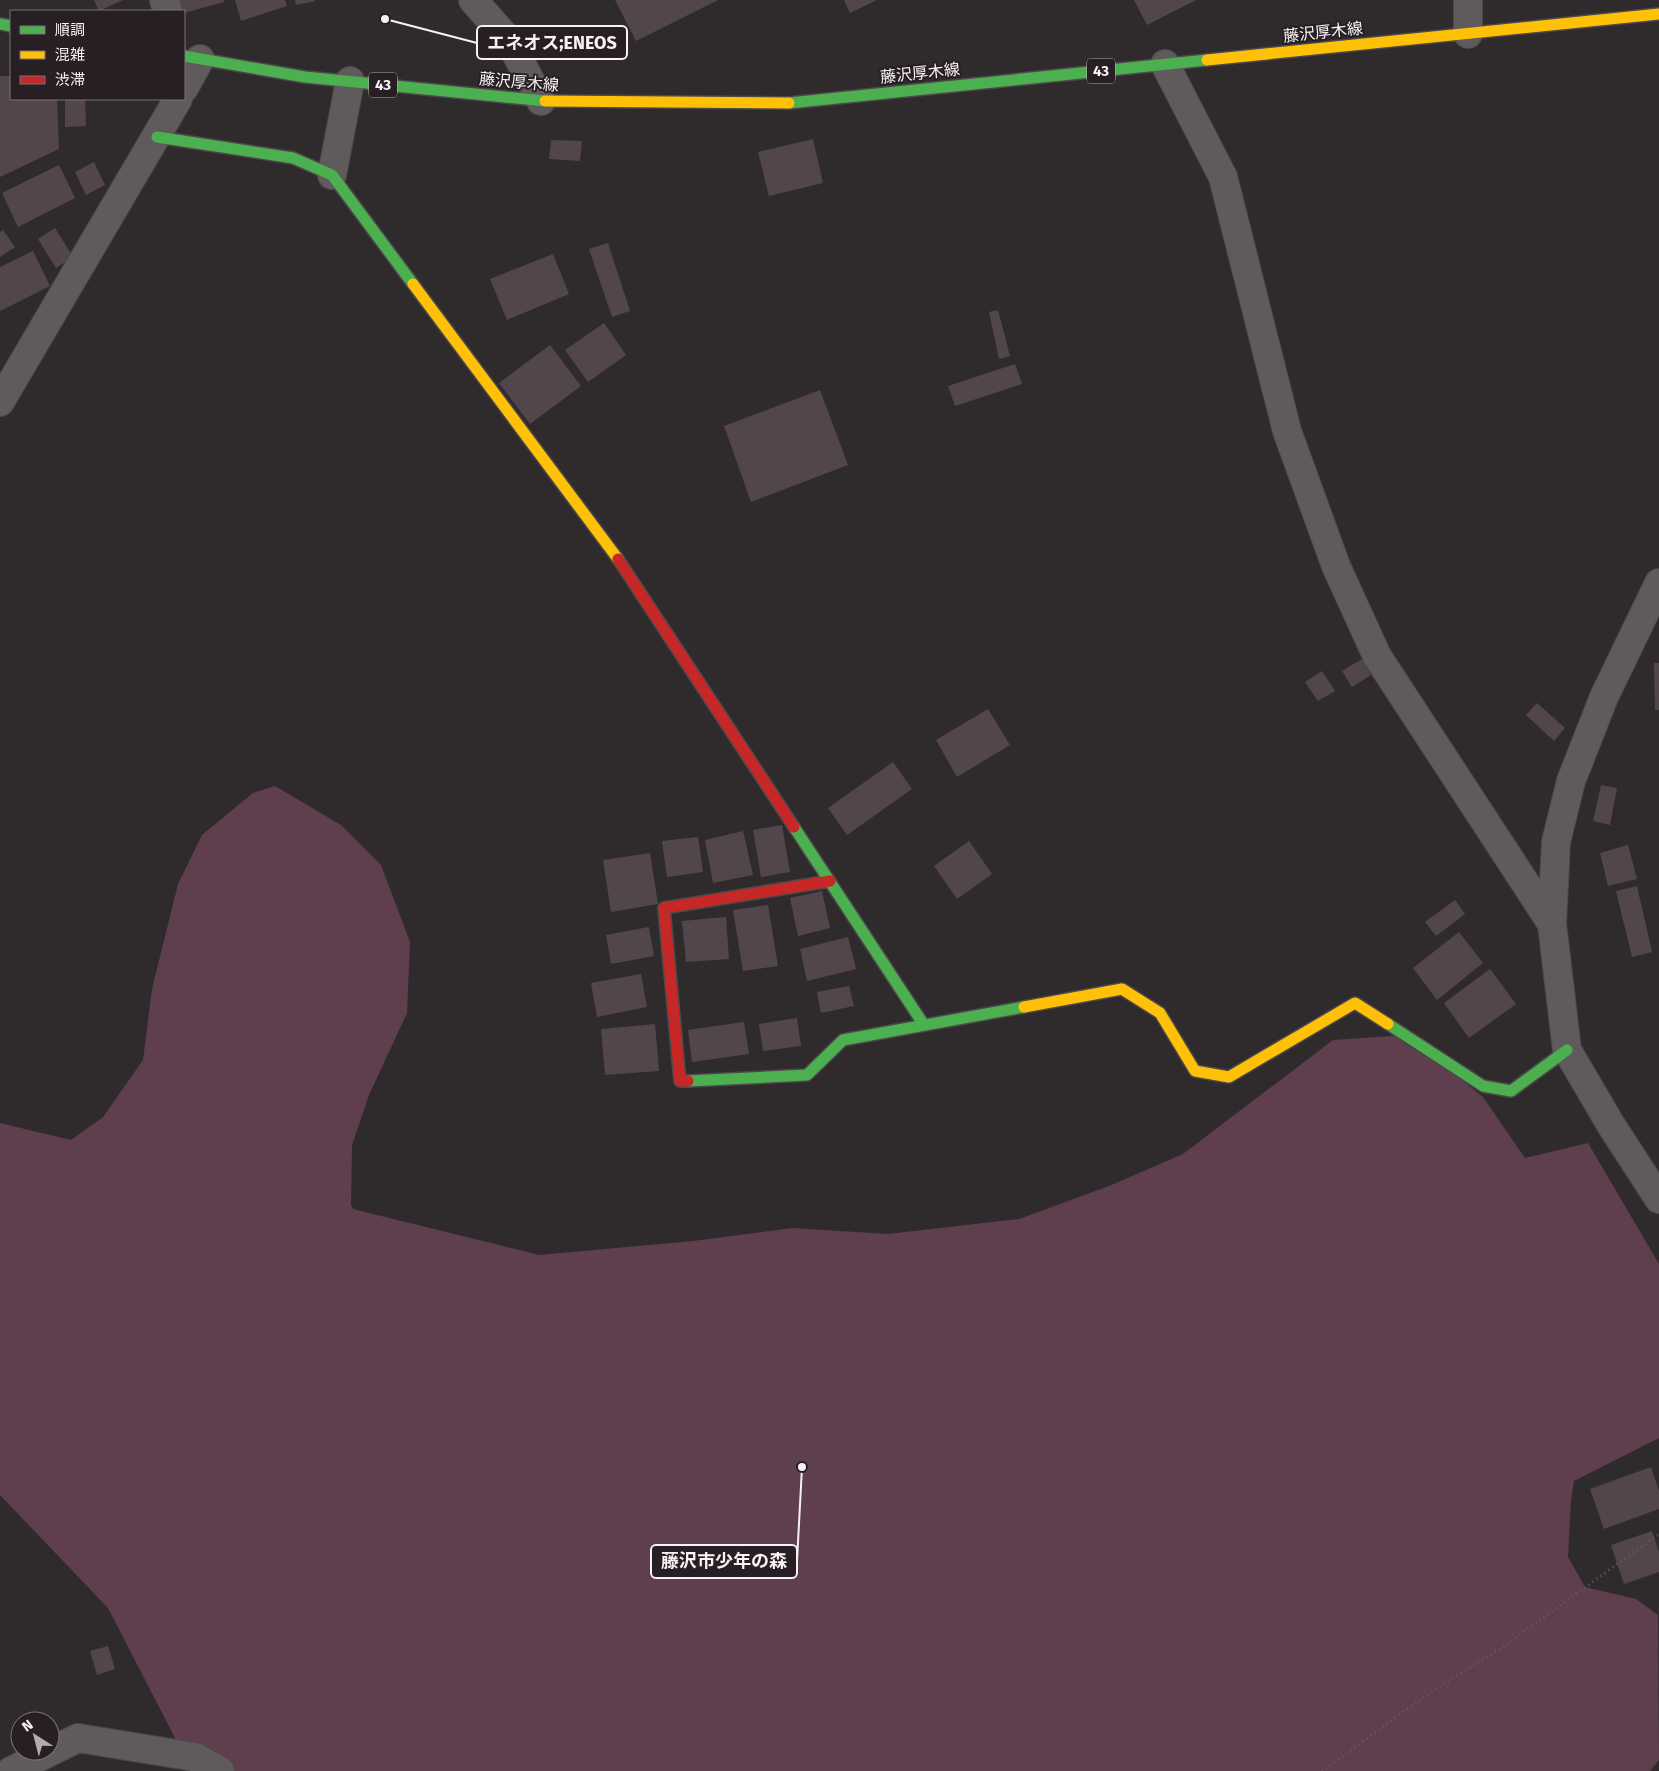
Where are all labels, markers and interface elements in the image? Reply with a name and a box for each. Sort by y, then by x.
legend [10,10,185,100]
street label: 藤沢厚木線 [1282,18,1364,46]
text: 順調 [55,21,85,39]
callout: エネオス;ENEOS [477,26,627,59]
text: エネオス;ENEOS [487,32,617,54]
text: 混雑 [55,46,85,64]
road number: 43 [1087,58,1115,84]
street label: 藤沢厚木線 [879,59,961,87]
street label: 藤沢厚木線 [478,69,560,95]
text: 渋滞 [55,71,85,89]
road number: 43 [369,72,397,98]
callout: 藤沢市少年の森 [651,1545,797,1578]
text: 藤沢市少年の森 [661,1550,787,1572]
north arrow [10,1711,60,1761]
text: N [19,1716,36,1735]

